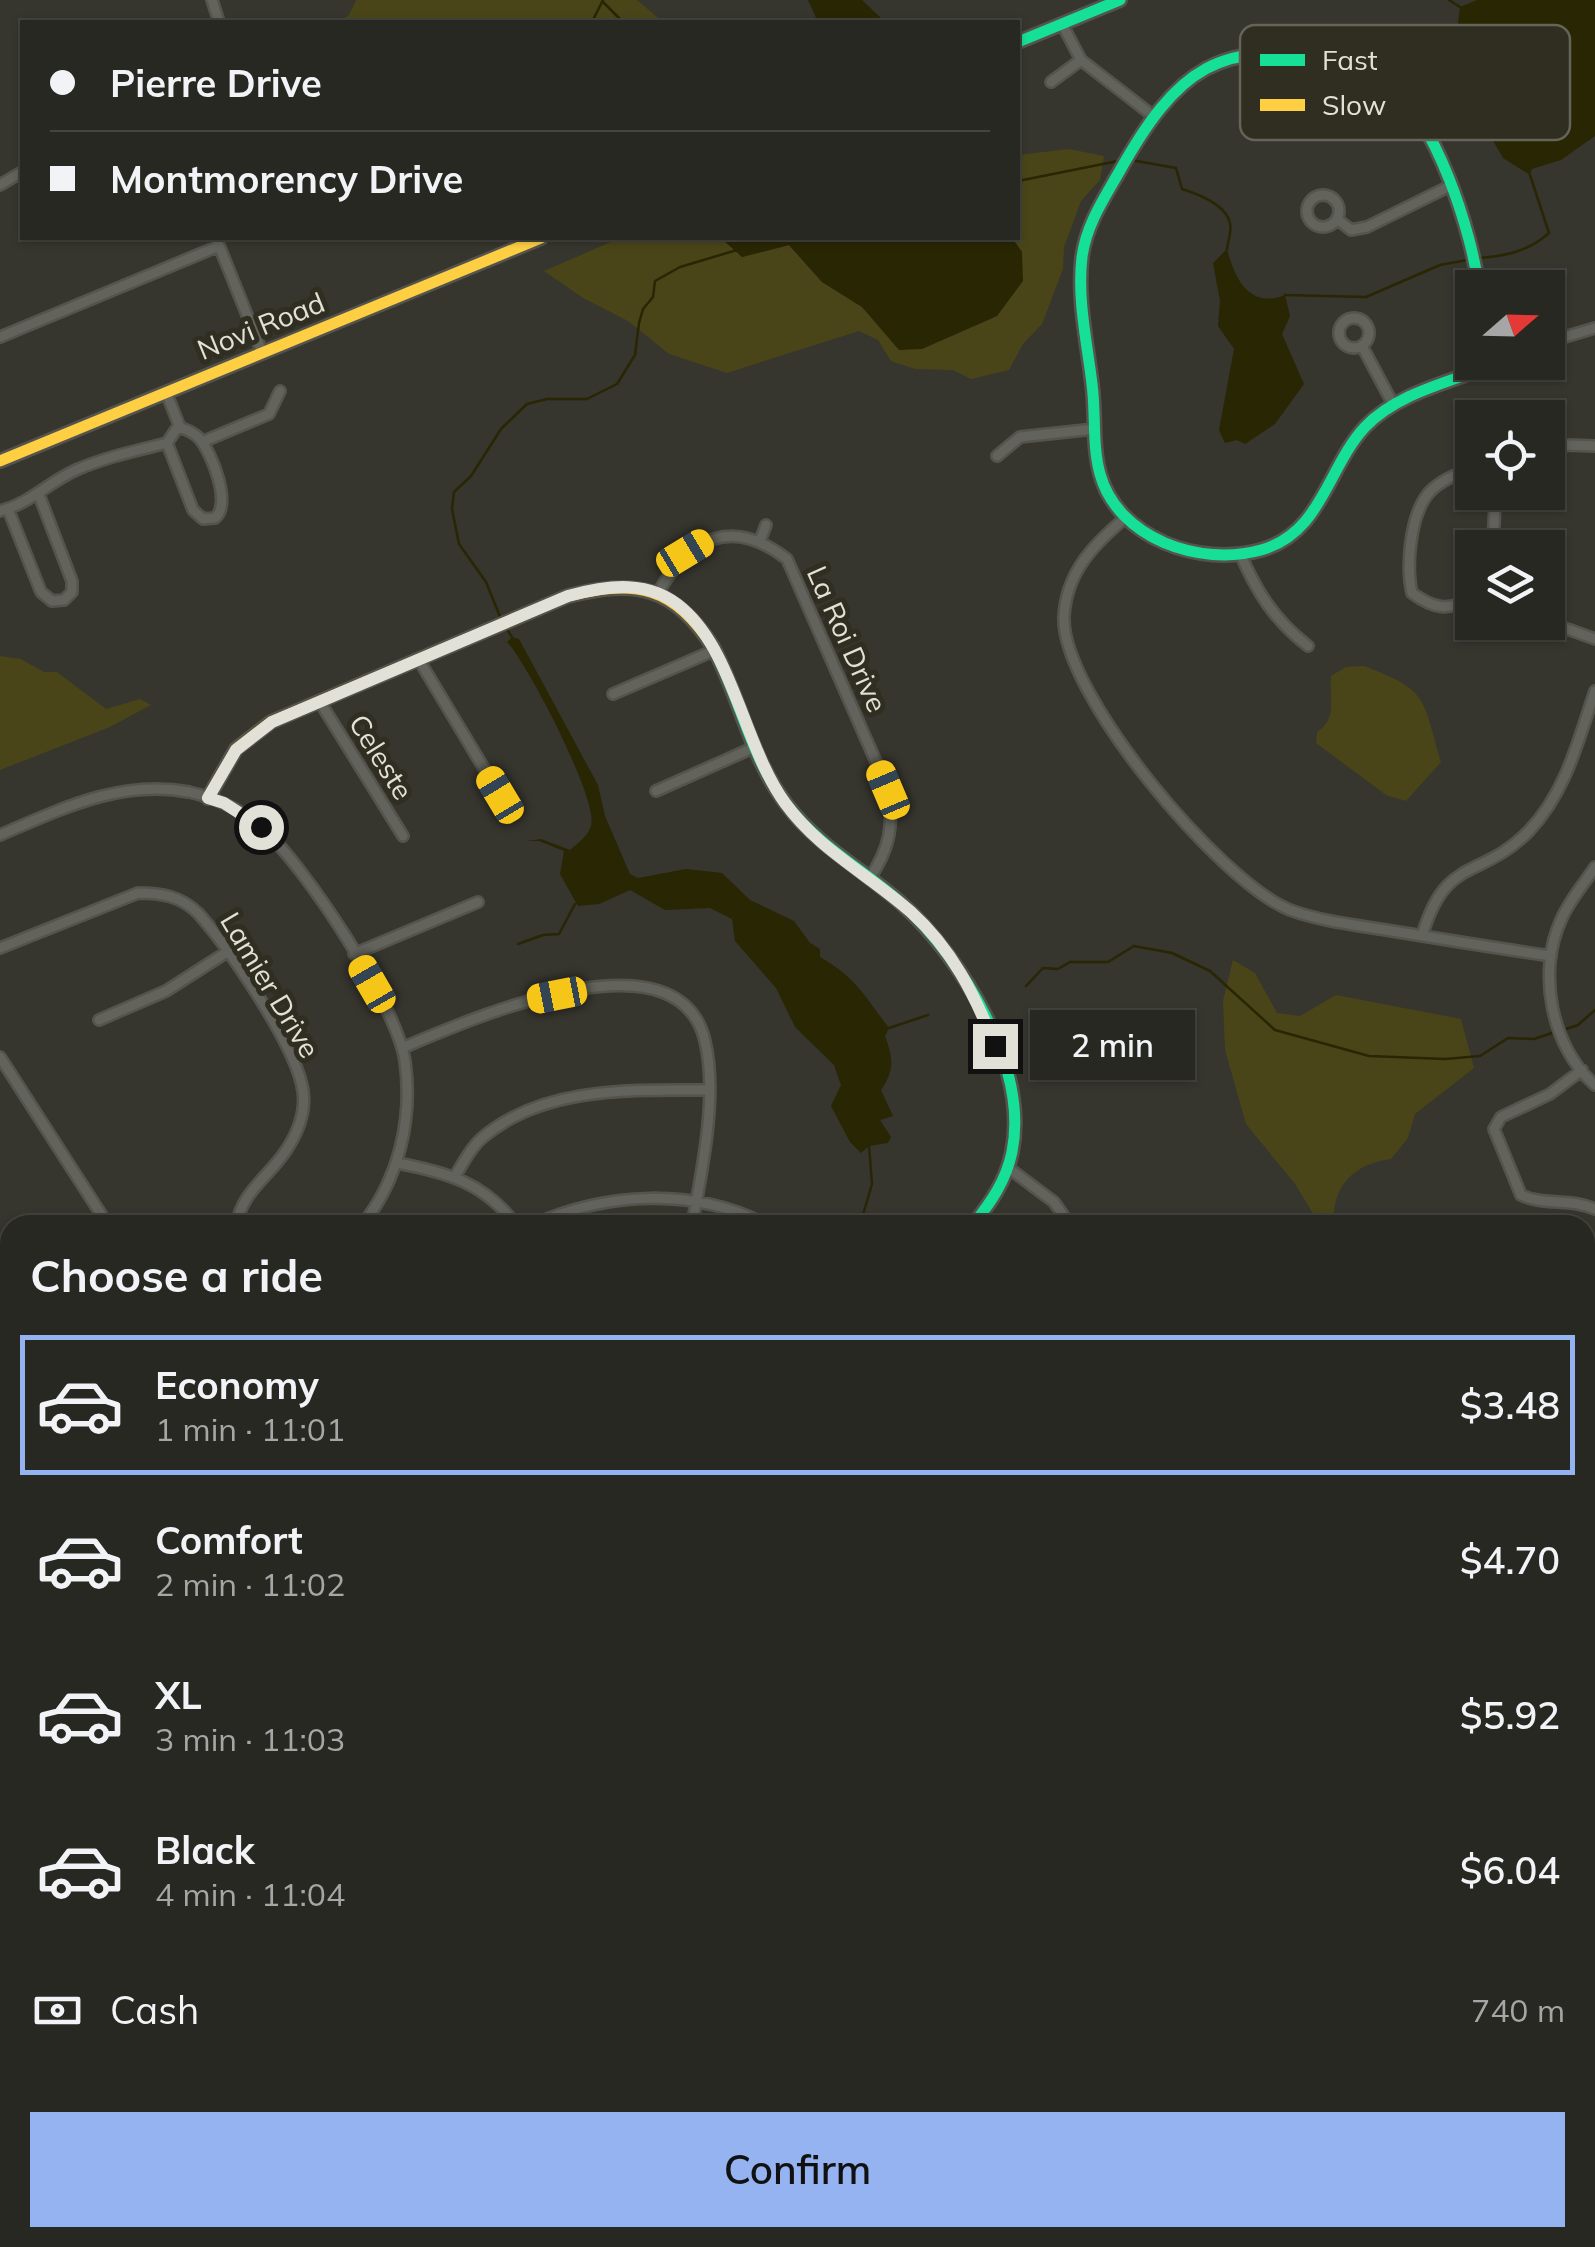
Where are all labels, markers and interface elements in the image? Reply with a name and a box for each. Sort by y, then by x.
legend [1240,25,1570,140]
text: Fast [1322,42,1378,77]
text: Pierre Drive [110,59,322,107]
text: Slow [1322,87,1386,122]
text: Montmorency Drive [110,155,463,203]
north arrow [1455,270,1565,380]
map controls [1455,270,1565,640]
street label: Novi Road [192,284,330,367]
button: locate [1455,400,1565,510]
car [652,525,718,581]
button: layers [1455,530,1565,640]
street label: La Roi Drive [800,560,895,717]
street label: Celeste [342,708,421,806]
car [862,757,914,823]
car [472,762,528,828]
route start [239,805,284,850]
street label: Lamier Drive [213,906,328,1064]
car [344,951,400,1017]
car [525,975,589,1015]
callout: 2 min [1030,1011,1195,1081]
route end [973,1024,1018,1069]
text: 2 min [1071,1025,1154,1065]
text: Choose a ride [30,1247,323,1303]
icon: car [35,1360,125,1450]
text: Economy [155,1361,319,1409]
text: $3.48 [1460,1381,1560,1429]
text: 1 min · 11:01 [155,1409,345,1449]
icon: car [35,1515,125,1605]
text: Comfort [155,1516,303,1564]
text: $4.70 [1460,1536,1560,1584]
text: 2 min · 11:02 [155,1564,345,1604]
icon: car [35,1670,125,1760]
text: XL [155,1671,202,1719]
text: $5.92 [1460,1691,1560,1739]
text: 3 min · 11:03 [155,1719,345,1759]
icon: car [35,1825,125,1915]
text: Black [155,1826,255,1874]
text: $6.04 [1460,1846,1560,1894]
text: 4 min · 11:04 [155,1874,345,1914]
icon: cash [30,1983,85,2038]
text: Cash [110,1986,199,2034]
text: 740 m [1471,1990,1565,2030]
button: Confirm [30,2112,1565,2227]

